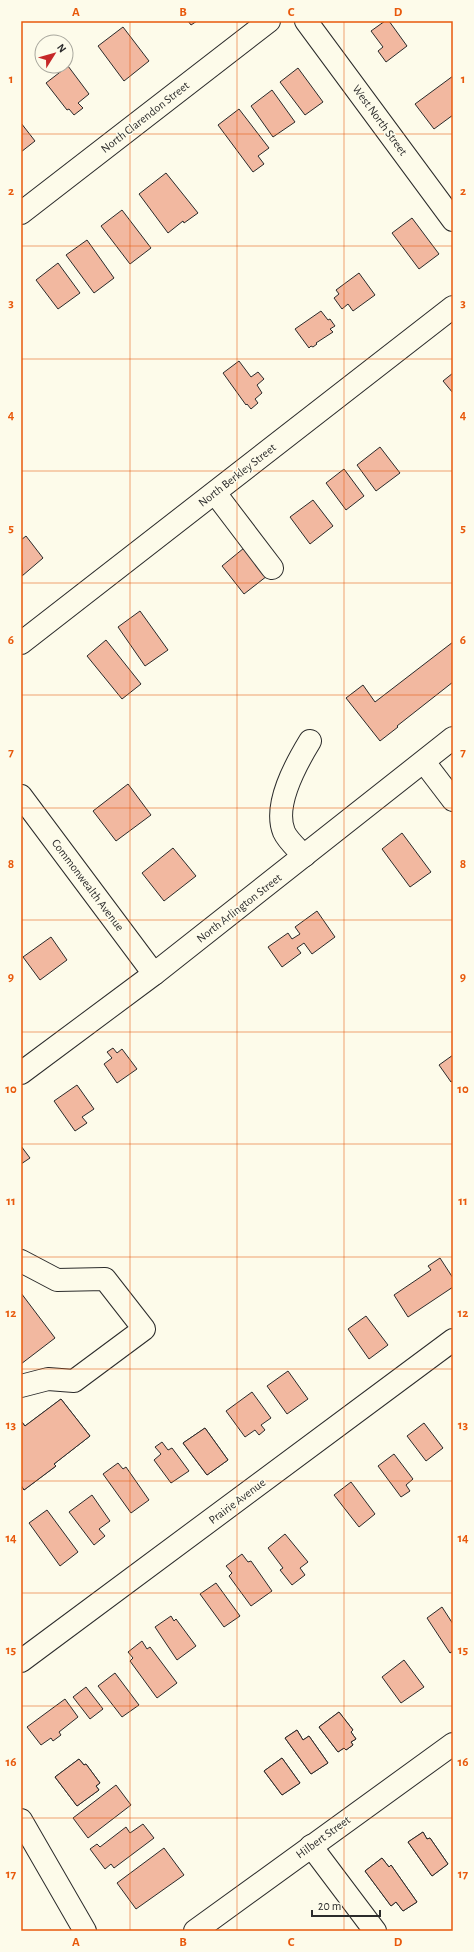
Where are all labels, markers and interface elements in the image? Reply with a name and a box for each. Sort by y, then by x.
text: A [72,6,80,19]
text: B [179,6,187,19]
text: C [288,6,295,19]
text: D [394,6,403,19]
north arrow [34,34,74,74]
text: N [55,42,68,55]
text: 1 [9,73,13,86]
text: 1 [461,73,465,86]
street label: North Clarendon Street [99,79,191,155]
street label: West North Street [350,83,410,158]
text: 2 [8,185,14,198]
text: 2 [460,185,466,198]
text: 3 [8,297,14,310]
text: 3 [460,297,466,310]
text: 4 [8,409,15,422]
text: 4 [460,409,467,422]
street label: North Berkley Street [196,441,279,510]
text: 5 [8,522,14,535]
text: 5 [460,522,466,535]
text: 6 [8,634,14,647]
text: 6 [460,634,466,647]
text: 7 [8,746,14,759]
text: 7 [460,746,466,759]
street label: Commonwealth Avenue [50,837,126,933]
text: 8 [8,858,14,871]
text: 8 [460,858,466,871]
street label: North Arlington Street [194,871,284,945]
text: 9 [8,971,14,984]
text: 9 [460,971,466,984]
text: 10 [5,1083,17,1096]
text: 10 [457,1083,469,1096]
text: 11 [6,1195,16,1208]
text: 11 [458,1195,468,1208]
text: 12 [6,1307,16,1320]
text: 12 [458,1307,468,1320]
text: 13 [6,1419,17,1432]
text: 13 [458,1419,469,1432]
street label: Prairie Avenue [206,1476,268,1526]
text: 14 [5,1532,17,1545]
text: 14 [457,1532,469,1545]
text: 15 [6,1644,17,1657]
text: 15 [458,1644,469,1657]
text: 16 [6,1756,16,1769]
text: 16 [458,1756,468,1769]
street label: Hilbert Street [294,1813,352,1861]
text: 17 [6,1868,17,1881]
text: 17 [458,1868,469,1881]
scale bar [312,1892,380,1918]
text: 20 m [318,1900,341,1912]
text: A [72,1936,80,1949]
text: B [179,1936,187,1949]
text: C [288,1936,295,1949]
text: D [394,1936,403,1949]

